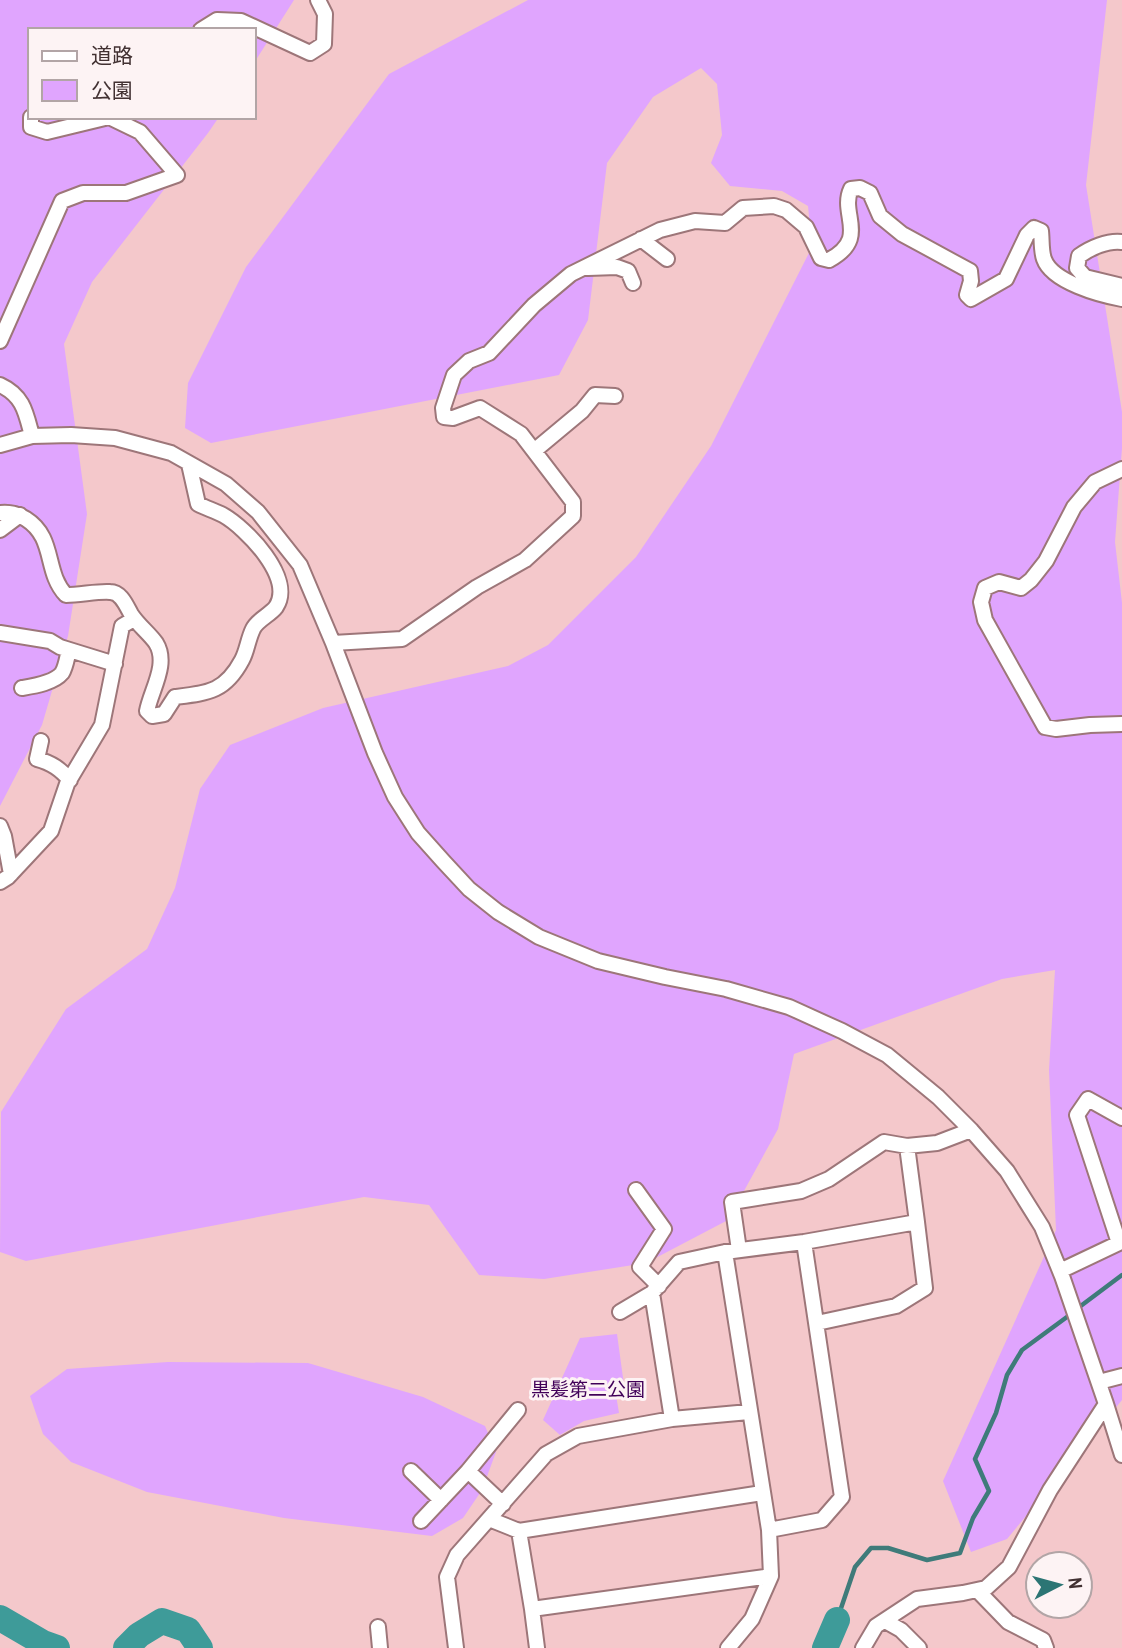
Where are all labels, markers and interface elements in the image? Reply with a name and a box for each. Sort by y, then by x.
legend [28,28,256,119]
text: 道路 [91,41,133,70]
text: 公園 [91,76,133,105]
park label: 黒髪第二公園 [531,1376,645,1402]
north arrow [1024,1550,1094,1620]
text: N [1062,1576,1089,1590]

